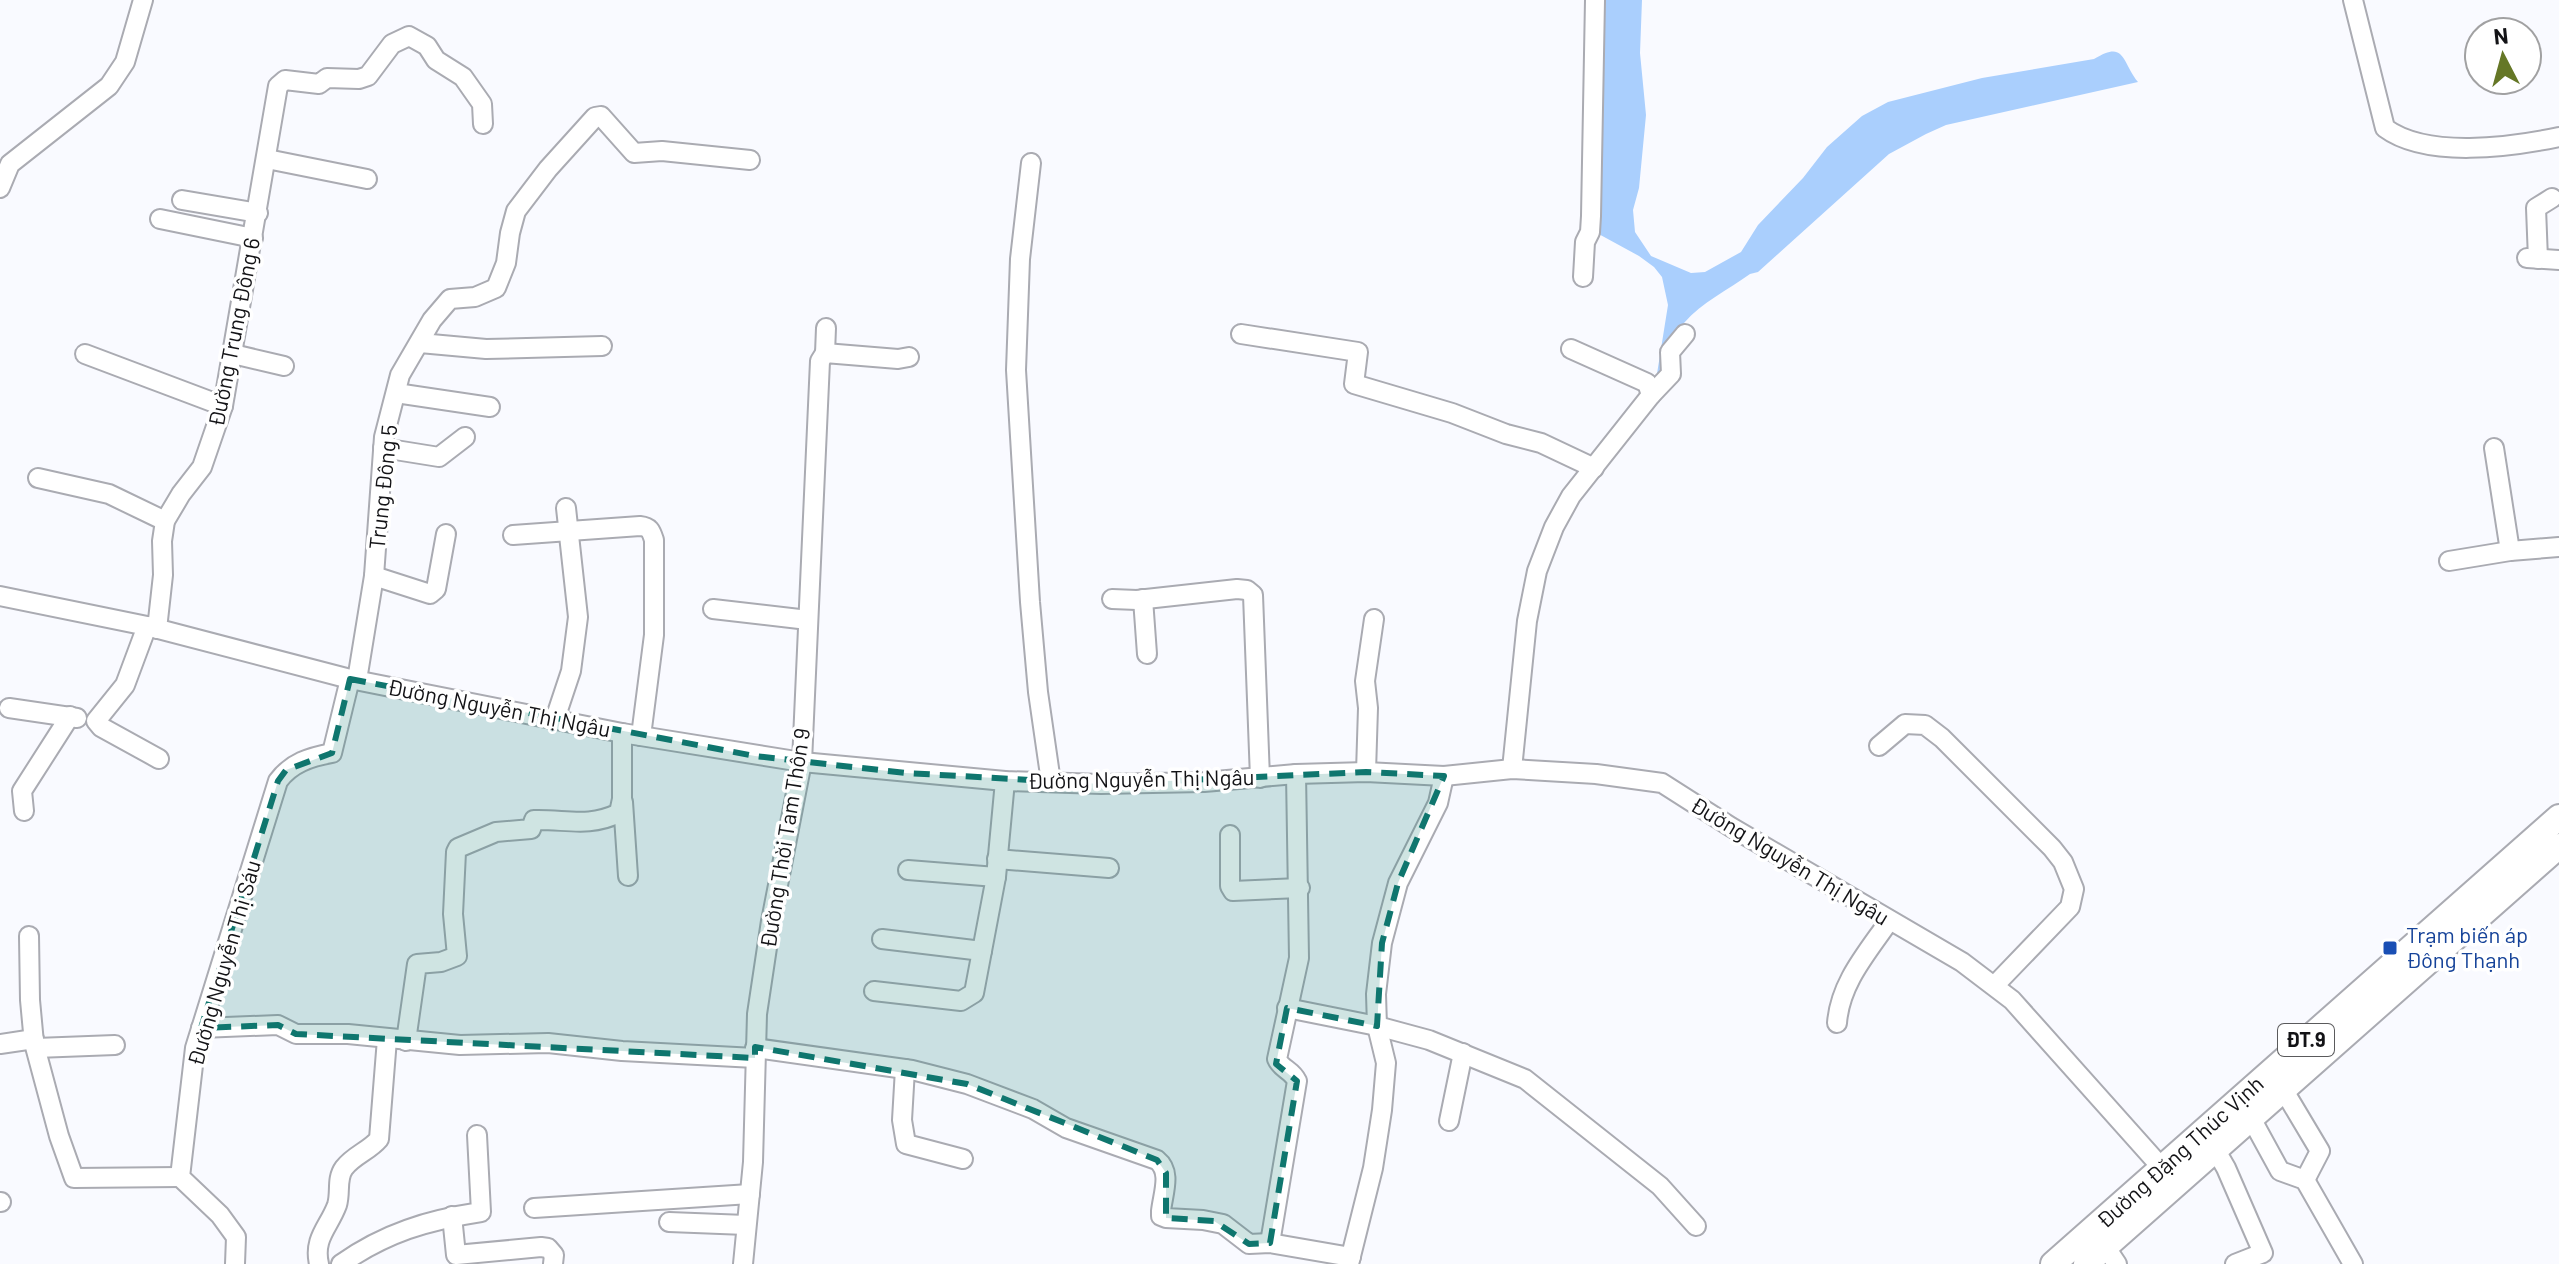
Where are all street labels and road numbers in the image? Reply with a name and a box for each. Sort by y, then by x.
street label: Đường Trung Đông 6 [202,235,264,428]
street label: Trung Đông 5 [363,423,401,551]
street label: Đường Nguyễn Thị Ngâu [385,673,613,741]
street label: Đường Thời Tam Thôn 9 [754,726,814,950]
street label: Đường Nguyễn Thị Ngâu [1027,763,1255,793]
street label: Đường Nguyễn Thị Ngâu [1687,791,1894,930]
street label: Đường Nguyễn Thị Sáu [181,857,265,1069]
road number: ĐT.9 [2278,1024,2334,1056]
street label: Đường Đặng Thúc Vịnh [2091,1070,2268,1233]

